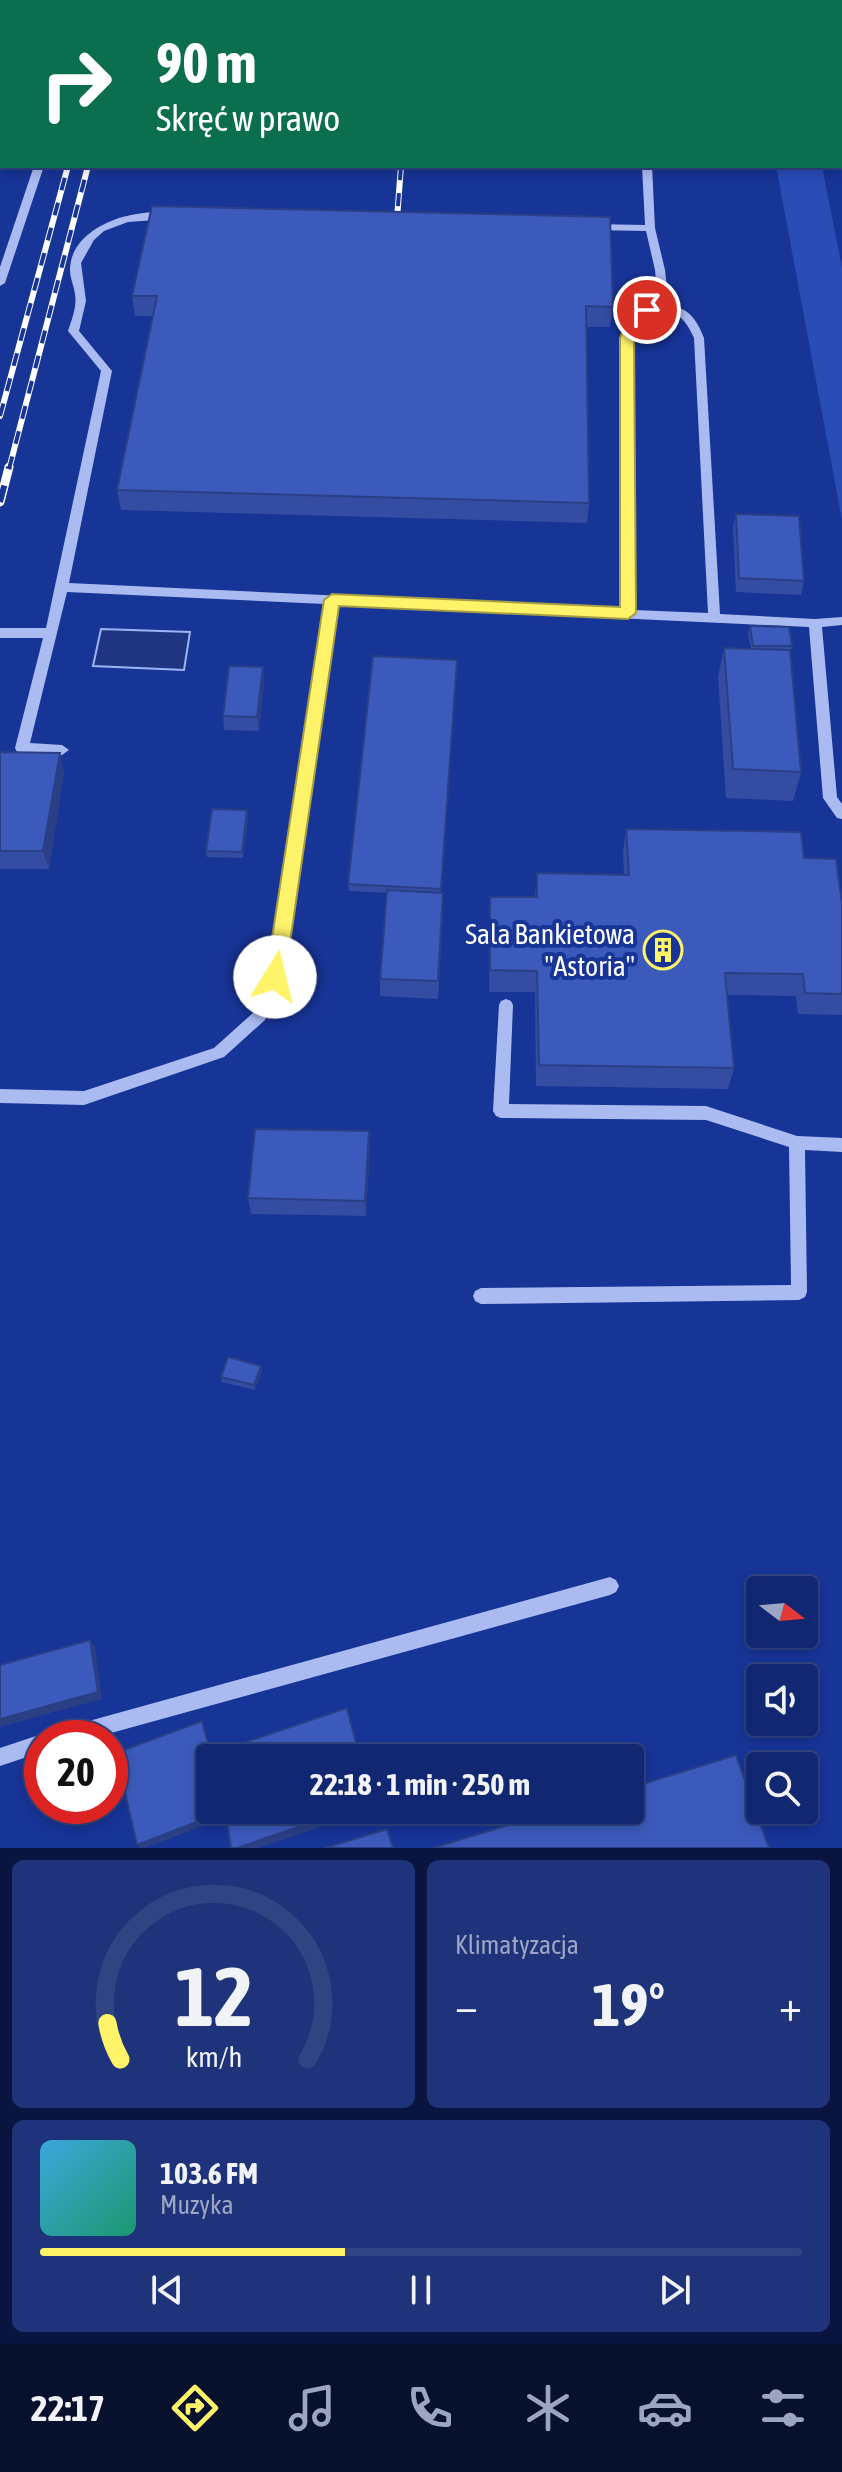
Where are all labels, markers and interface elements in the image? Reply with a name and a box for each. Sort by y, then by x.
text: 90 m [156,31,257,95]
icon: right [24,32,128,136]
text: Skręć w prawo [156,97,340,139]
pin [613,276,681,344]
icon: arrive [625,288,669,332]
place label: Sala Bankietowa "Astoria" [465,918,635,982]
building icon: Sala Bankietowa "Astoria" [642,929,684,971]
position arrow [233,935,317,1019]
north arrow [746,1576,818,1648]
map controls [746,1576,818,1824]
button: sound [746,1664,818,1736]
speed limit sign: 20 [24,1720,128,1824]
button: search [746,1752,818,1824]
text: 22:18 · 1 min · 250 m [310,1767,530,1801]
text: Klimatyzacja [455,1930,579,1960]
text: 12 [174,1948,253,2044]
text: 19° [592,1970,665,2039]
text: − [455,1980,478,2030]
text: + [779,1980,802,2030]
text: km/h [185,2040,242,2073]
text: 103.6 FM [160,2156,258,2190]
text: Muzyka [160,2190,234,2220]
icon: previous [145,2268,189,2312]
icon: pause [399,2268,443,2312]
icon: next [653,2268,697,2312]
icon: directions [167,2380,223,2436]
icon: music [284,2380,340,2436]
icon: phone [402,2380,458,2436]
icon: climate [520,2380,576,2436]
icon: car [637,2380,693,2436]
icon: filters [755,2380,811,2436]
text: 22:17 [31,2387,105,2429]

